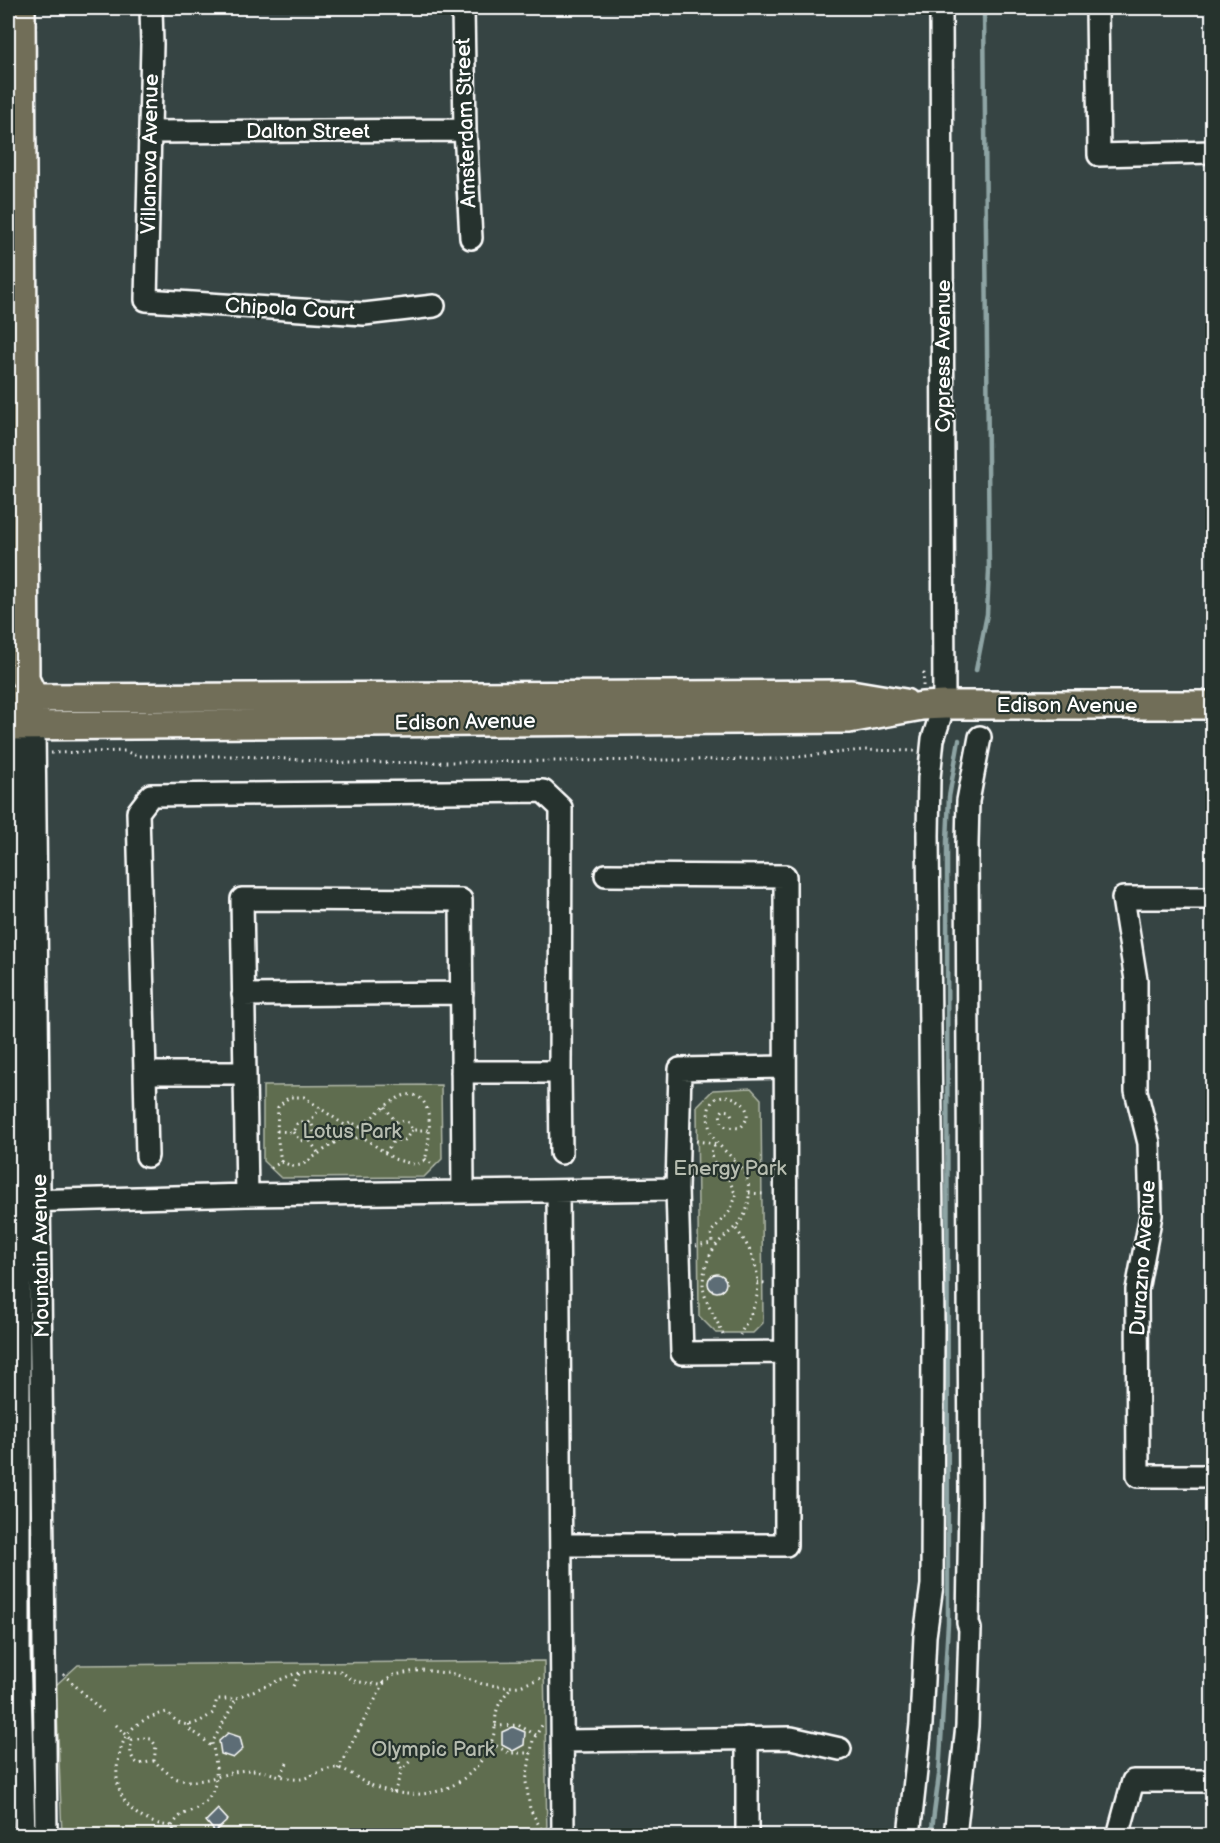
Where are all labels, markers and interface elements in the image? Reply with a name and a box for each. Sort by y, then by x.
street label: Amsterdam Street [451,37,481,209]
street label: Villanova Avenue [136,74,164,234]
street label: Dalton Street [246,119,371,144]
street label: Cypress Avenue [931,279,956,433]
street label: Chipola Court [224,293,356,325]
street label: Edison Avenue [996,693,1138,718]
street label: Edison Avenue [394,708,536,736]
park label: Lotus Park [302,1119,402,1144]
park label: Energy Park [673,1156,787,1181]
street label: Mountain Avenue [27,1174,55,1338]
street label: Durazno Avenue [1125,1179,1161,1337]
park label: Olympic Park [371,1737,496,1762]

